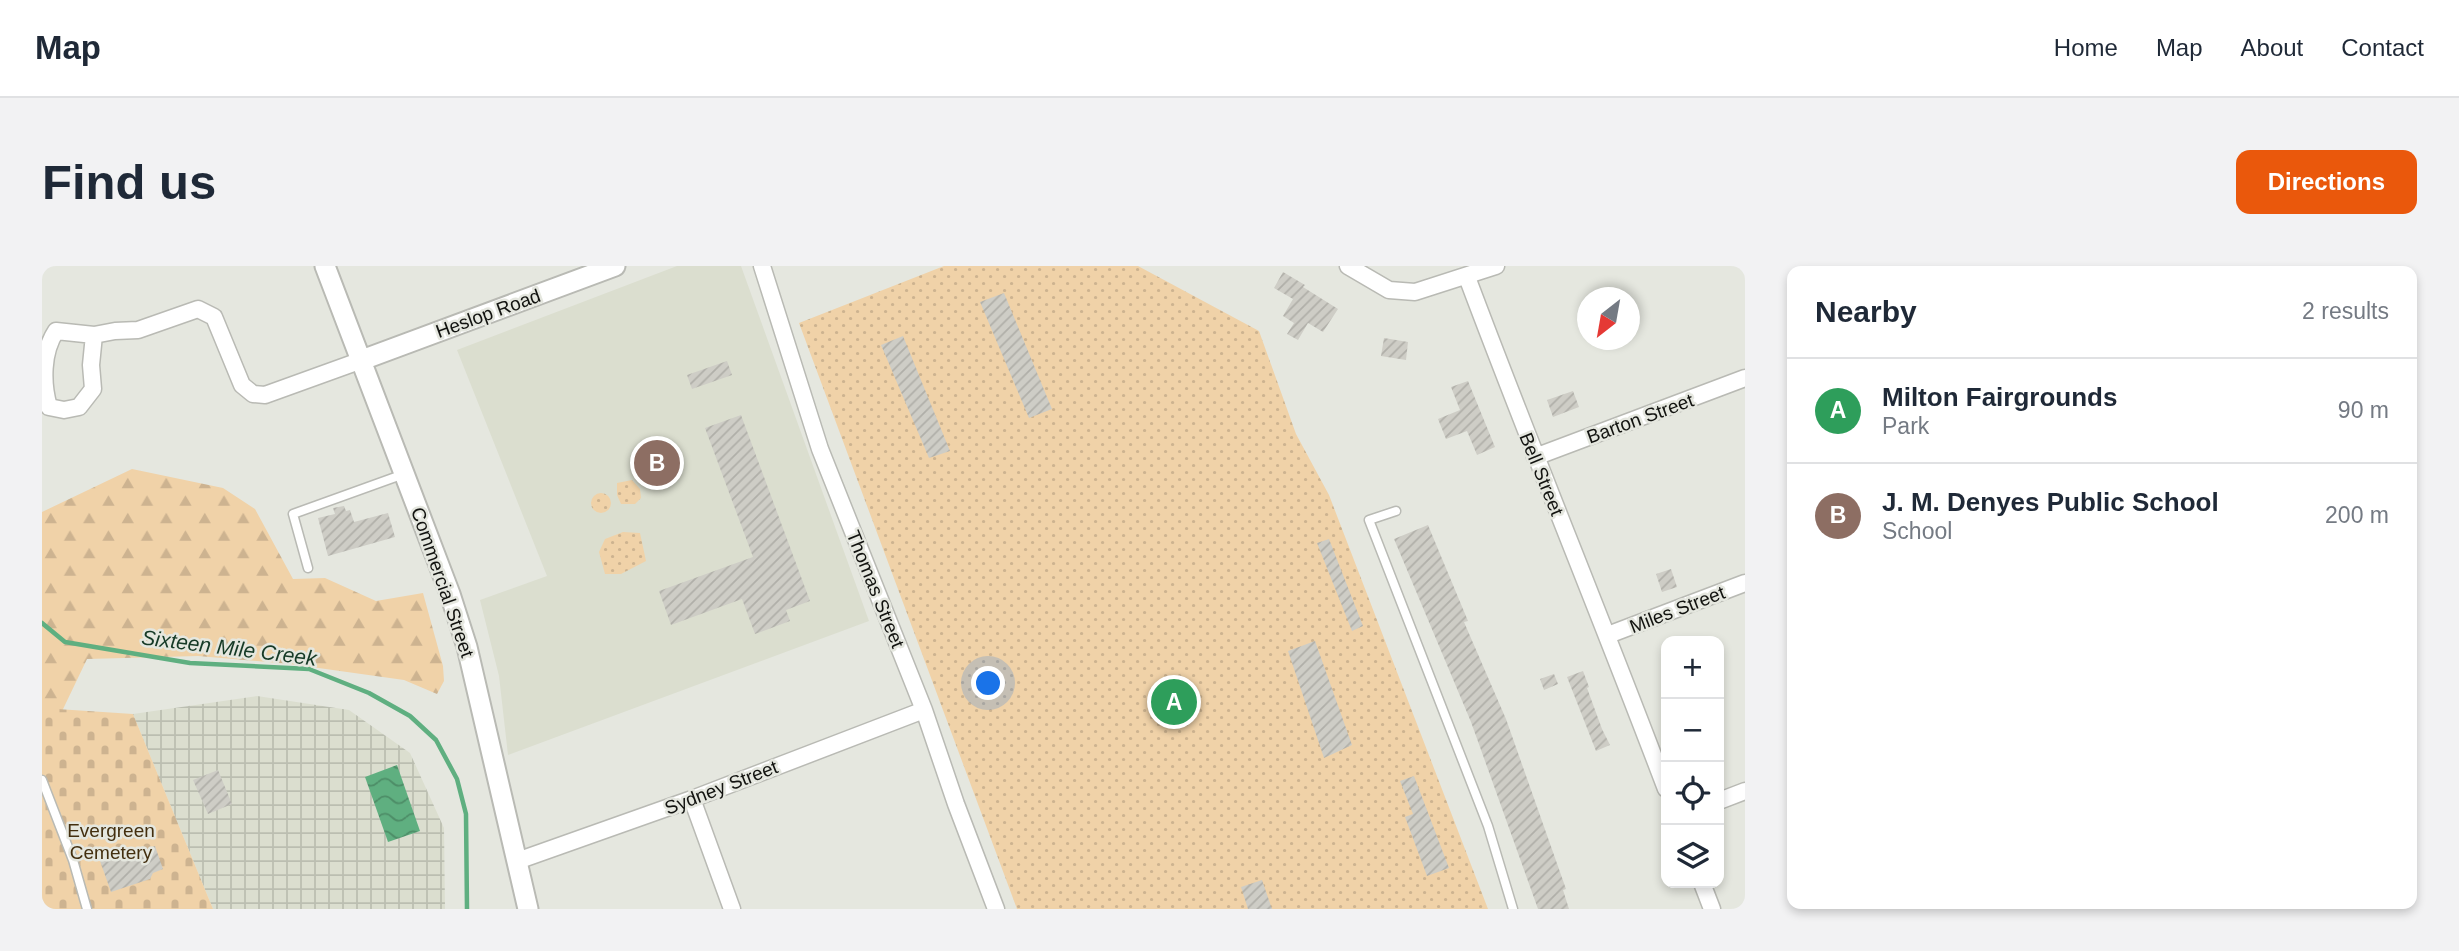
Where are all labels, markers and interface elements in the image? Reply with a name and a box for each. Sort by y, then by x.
text: Map [35,29,101,66]
text: Home [2054,34,2118,61]
text: Map [2156,34,2203,61]
text: About [2241,34,2303,61]
text: Contact [2341,34,2424,61]
button: Directions [2236,150,2417,214]
text: Find us [42,155,216,209]
street label: Heslop Road [433,285,543,342]
north arrow [1577,287,1640,350]
text: Nearby [1815,295,1917,328]
text: 2 results [2302,298,2389,324]
text: Milton Fairgrounds [1882,382,2117,412]
street label: Barton Street [1584,389,1697,447]
text: A [1830,397,1846,423]
text: 90 m [2338,397,2389,423]
text: Park [1882,413,1929,439]
street label: Bell Street [1515,430,1568,519]
pin: B [634,437,680,489]
text: J. M. Denyes Public School [1882,487,2219,517]
text: B [1830,502,1846,528]
text: 200 m [2325,502,2389,528]
street label: Commercial Street [407,504,478,661]
text: School [1882,518,1952,544]
street label: Thomas Street [842,527,909,652]
street label: Miles Street [1627,581,1728,637]
water label: Sixteen Mile Creek [140,625,319,670]
map controls [1661,636,1724,888]
button: + [1661,636,1724,699]
your location [971,666,1005,700]
pin: A [1151,676,1197,728]
button: − [1661,699,1724,762]
street label: Sydney Street [662,756,781,819]
button: locate [1661,762,1724,825]
park label: Evergreen Cemetery [67,820,155,863]
button: layers [1661,825,1724,888]

